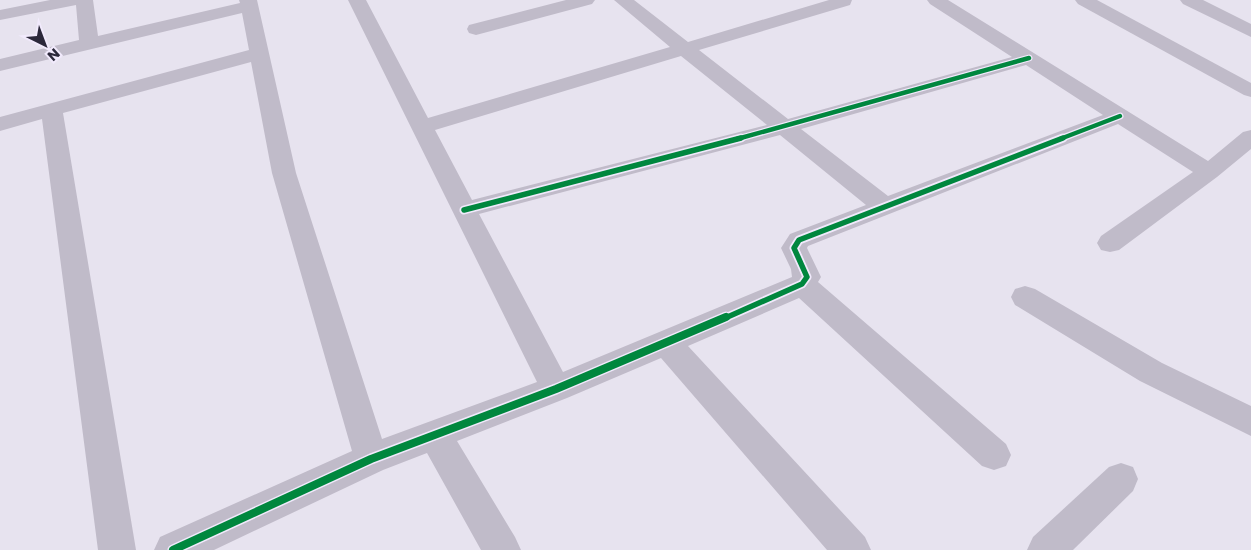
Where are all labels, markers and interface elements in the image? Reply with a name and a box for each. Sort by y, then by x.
north arrow [20,20,70,70]
text: N [43,44,64,66]

